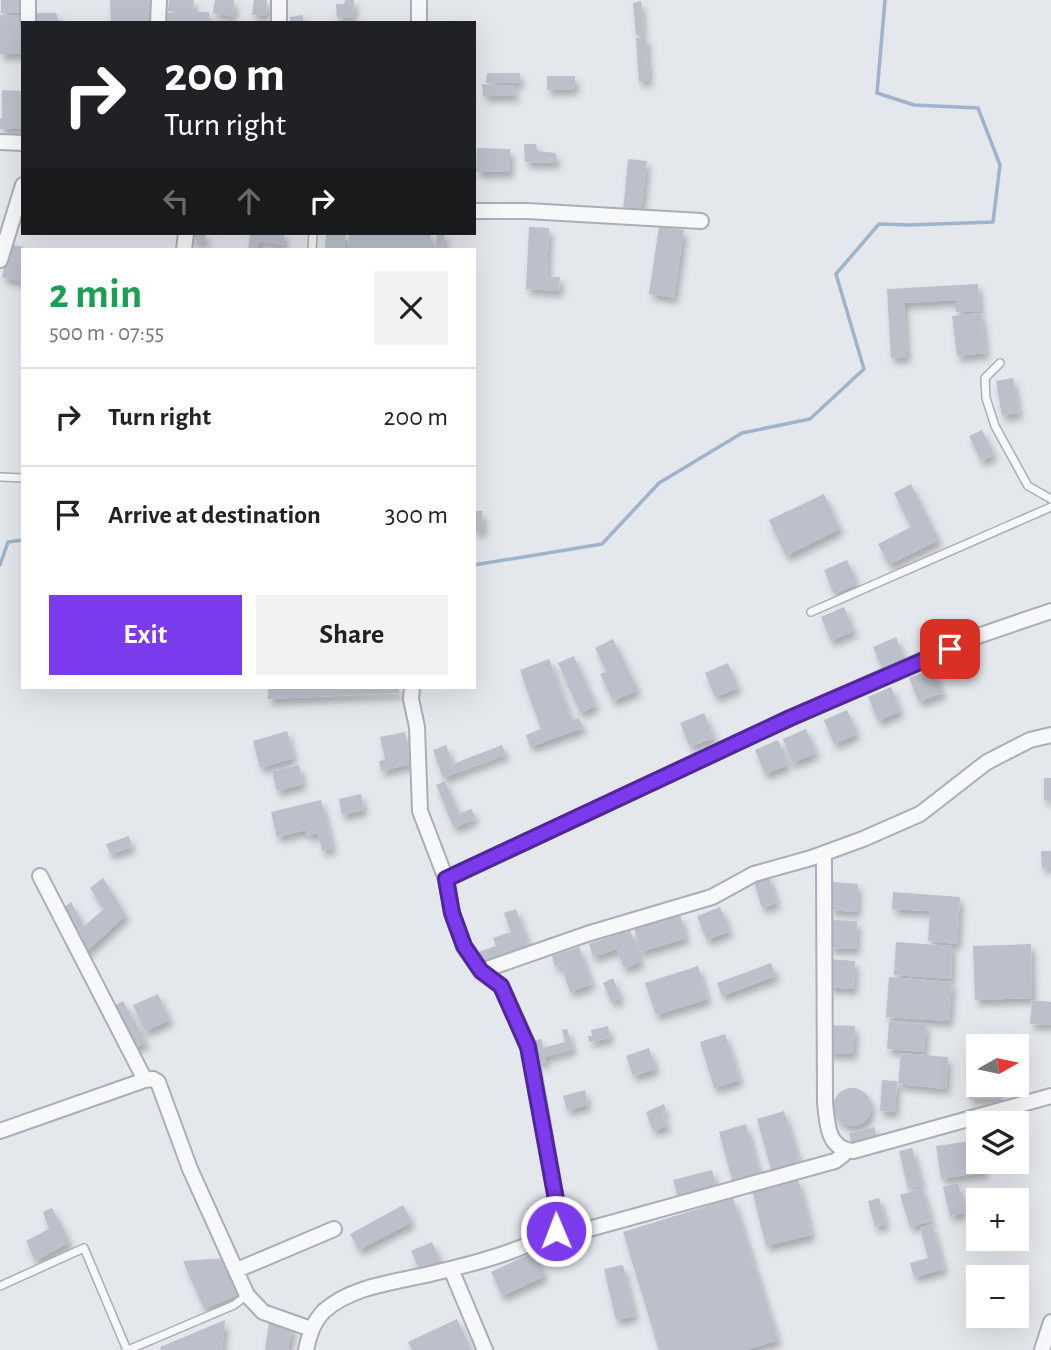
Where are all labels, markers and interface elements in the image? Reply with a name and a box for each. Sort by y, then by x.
icon: right [49,49,140,140]
text: 200 m [164,51,285,100]
text: Turn right [164,109,286,141]
icon: left [157,182,195,220]
icon: ahead [230,182,268,220]
icon: right [303,182,341,220]
button: close [374,271,448,345]
text: 2 min [49,273,142,315]
text: 500 m · 07:55 [49,322,164,345]
icon: right [49,398,87,436]
text: Turn right [108,404,211,430]
text: 200 m [384,404,448,430]
icon: arrive [49,496,87,534]
text: Arrive at destination [108,502,321,528]
text: 300 m [385,502,448,528]
button: Exit [49,595,242,675]
button: Share [256,595,448,675]
pin [920,619,980,679]
icon: arrive [931,630,969,668]
north arrow [966,1034,1029,1097]
map controls [966,1034,1029,1328]
button: layers [966,1111,1029,1174]
button: + [966,1188,1029,1251]
position arrow [519,1194,593,1268]
button: − [966,1265,1029,1328]

